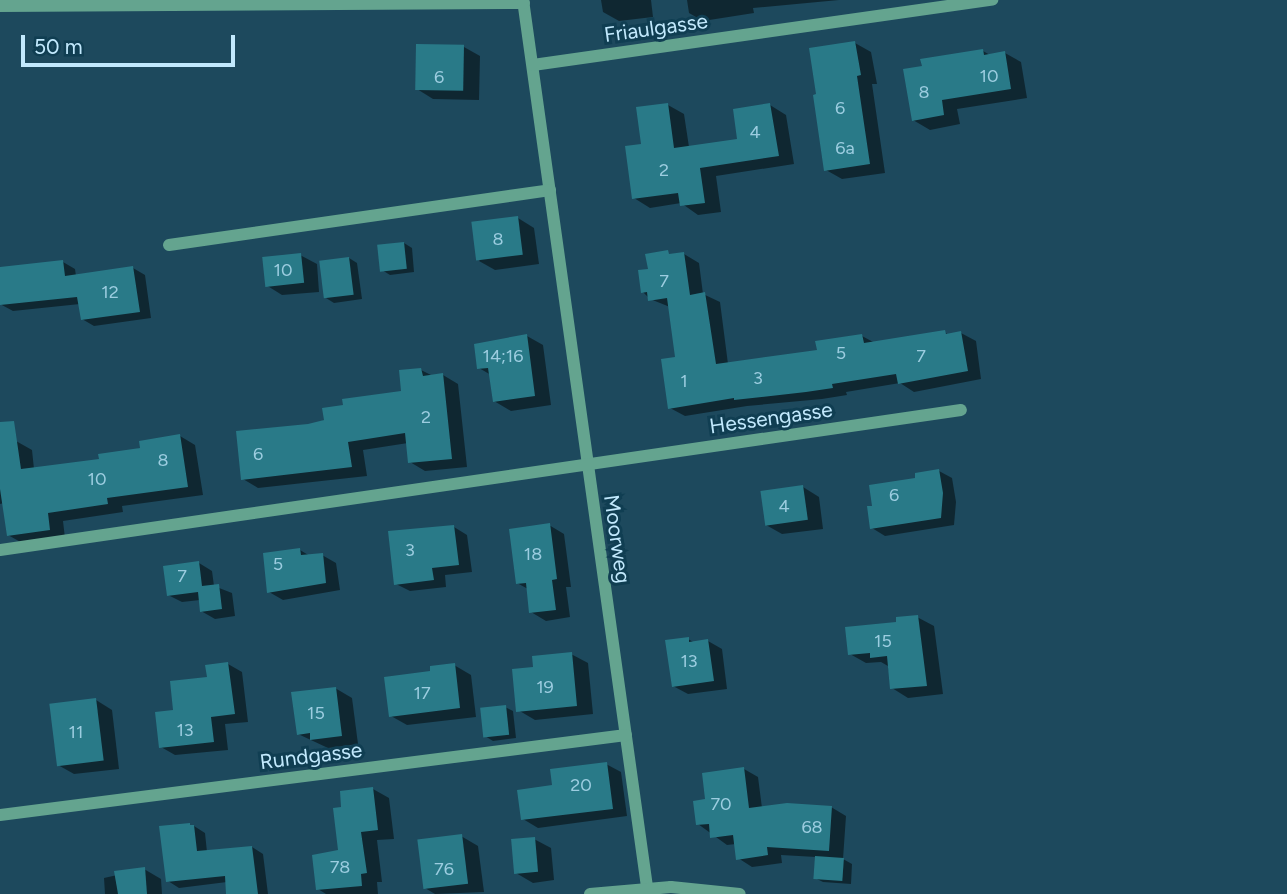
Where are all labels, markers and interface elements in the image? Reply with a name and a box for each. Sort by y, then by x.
street label: Friaulgasse [603,8,709,48]
scale bar [24,21,238,65]
text: 50 m [34,34,83,59]
house number: 10 [980,65,998,87]
house number: 6 [434,66,444,88]
house number: 8 [918,81,930,103]
house number: 6 [835,97,845,119]
house number: 4 [749,121,761,143]
house number: 6a [835,137,855,159]
house number: 2 [659,159,669,181]
house number: 8 [492,228,504,250]
house number: 10 [274,259,292,281]
house number: 7 [659,270,669,292]
house number: 12 [101,281,119,303]
house number: 5 [836,342,846,364]
house number: 14;16 [483,345,523,367]
house number: 7 [916,345,926,367]
house number: 3 [753,367,763,389]
house number: 1 [680,370,688,392]
street label: Hessengasse [708,397,834,439]
house number: 2 [421,406,431,428]
house number: 6 [253,443,263,465]
house number: 8 [157,449,169,471]
house number: 10 [88,468,106,490]
house number: 6 [889,484,899,506]
street label: Moorweg [598,493,636,585]
house number: 4 [778,495,790,517]
house number: 3 [405,539,415,561]
house number: 18 [524,543,542,565]
house number: 5 [273,553,283,575]
house number: 7 [177,565,187,587]
house number: 15 [874,630,892,652]
house number: 13 [680,650,698,672]
house number: 19 [536,676,554,698]
house number: 17 [413,682,431,704]
house number: 15 [307,702,325,724]
house number: 13 [176,719,194,741]
house number: 11 [69,721,83,743]
street label: Rundgasse [258,737,364,775]
house number: 20 [570,774,592,796]
house number: 70 [710,793,732,815]
house number: 68 [801,816,823,838]
house number: 78 [330,856,350,878]
house number: 76 [434,858,454,880]

